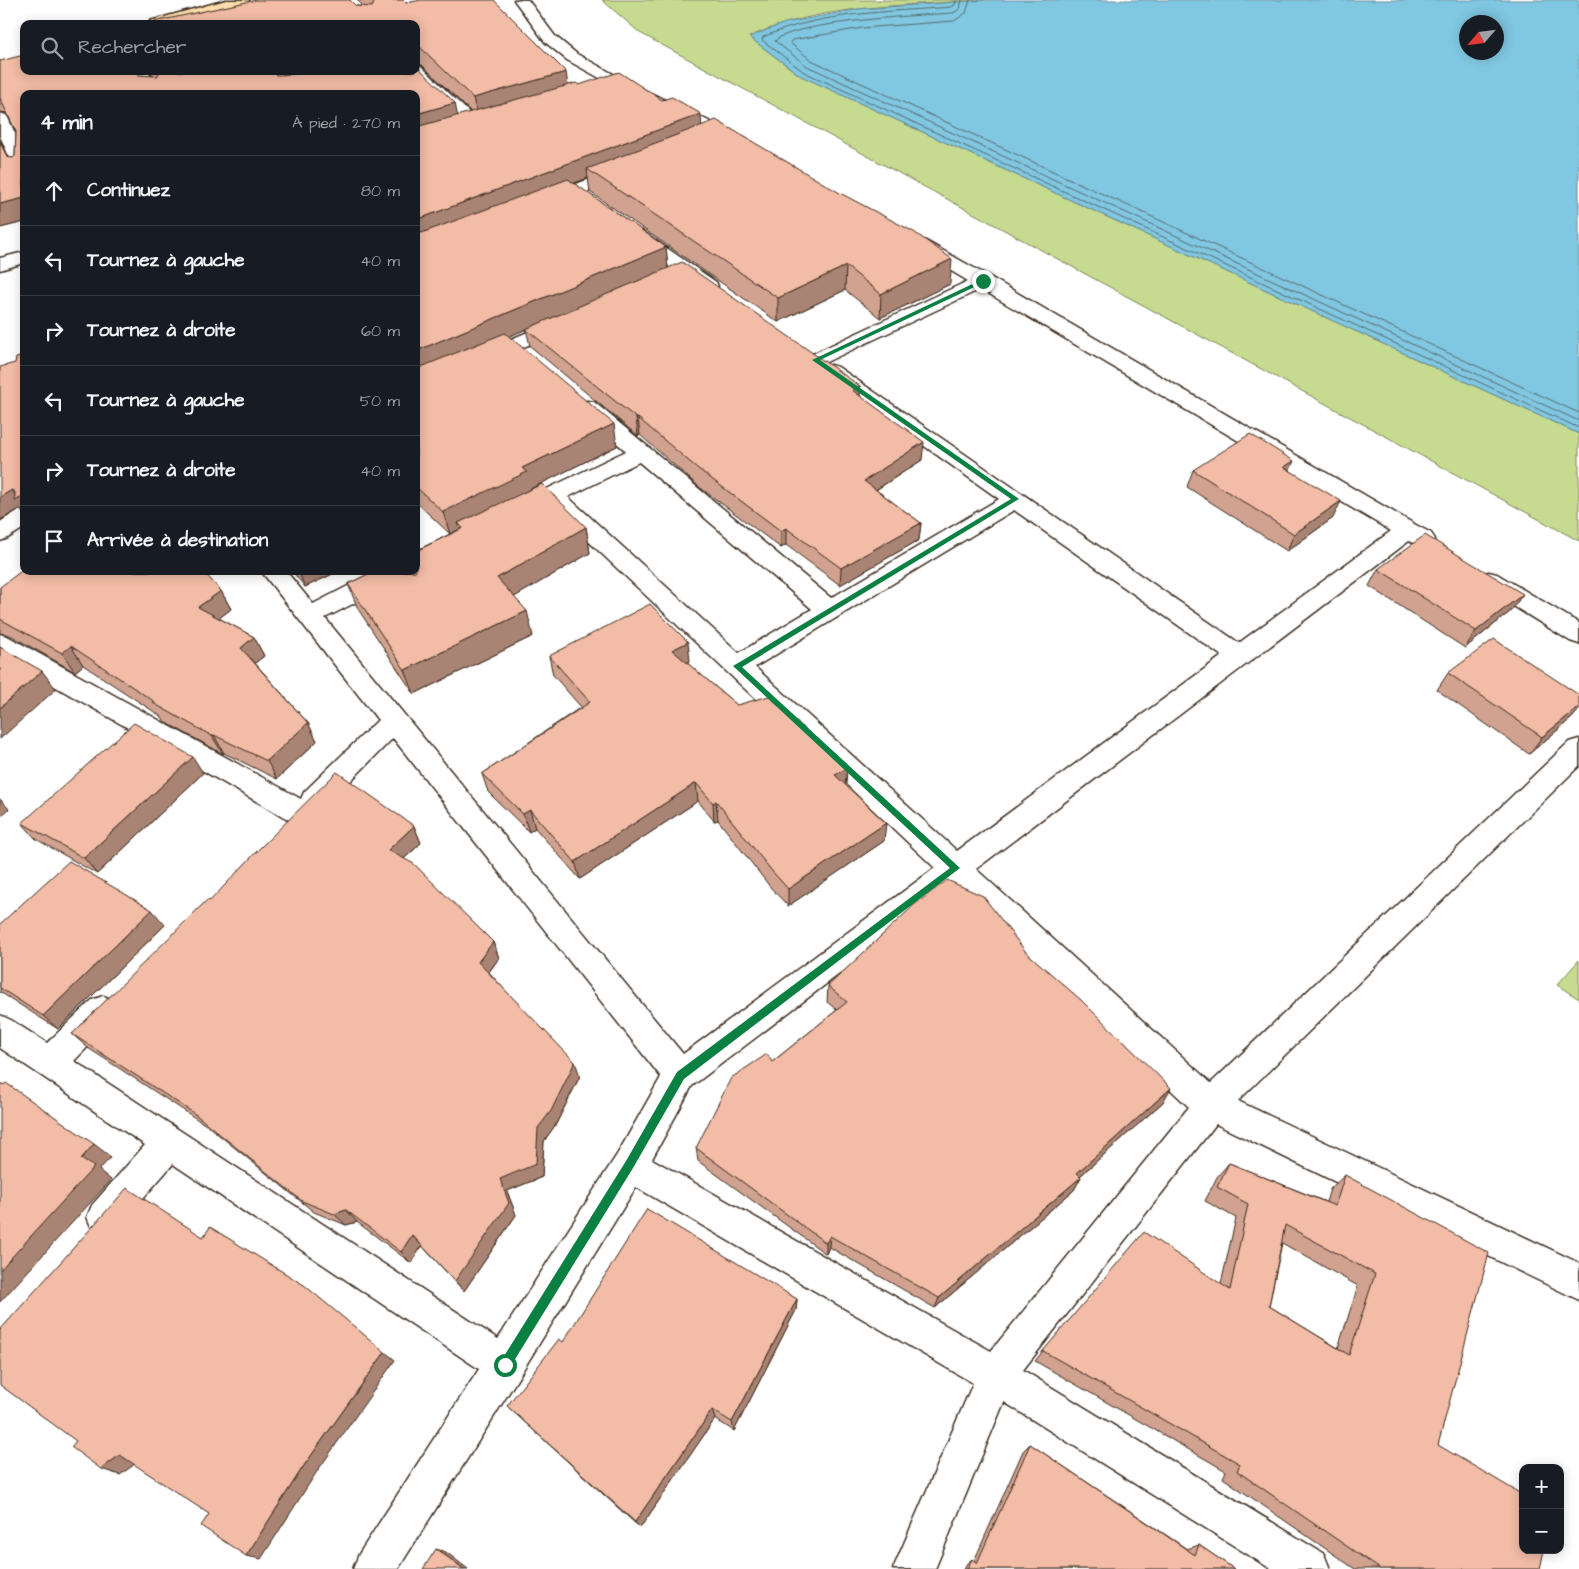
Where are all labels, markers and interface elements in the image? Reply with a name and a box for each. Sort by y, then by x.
north arrow [1459,15,1504,60]
search box [20,20,420,75]
icon: search [38,34,66,62]
text: Rechercher [78,34,186,61]
text: 4 min [40,108,93,137]
text: À pied · 270 m [292,112,400,134]
icon: ahead [40,177,68,205]
text: Continuez [87,177,170,204]
text: 80 m [361,180,400,202]
icon: left [40,247,68,275]
text: Tournez à gauche [87,247,245,274]
text: 40 m [360,250,400,272]
route end [972,270,995,293]
icon: right [40,317,68,345]
text: Tournez à droite [87,317,235,344]
text: 60 m [361,320,400,342]
icon: left [40,387,68,415]
text: Tournez à gauche [87,387,245,414]
text: 50 m [360,390,400,412]
icon: right [40,457,68,485]
text: Tournez à droite [87,457,235,484]
text: 40 m [360,460,400,482]
icon: arrive [40,527,68,555]
text: Arrivée à destination [87,527,268,554]
route start [494,1354,517,1377]
map controls [1519,1464,1564,1554]
button: + [1519,1464,1564,1509]
button: − [1519,1509,1564,1554]

